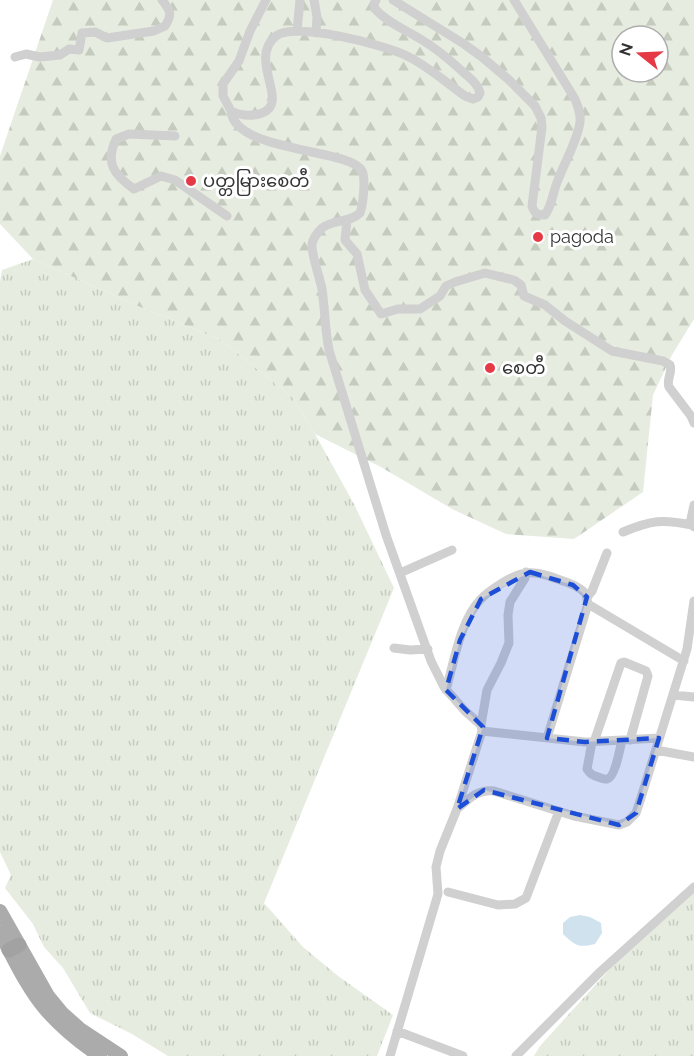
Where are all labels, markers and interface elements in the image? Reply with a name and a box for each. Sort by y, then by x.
north arrow [610,24,670,84]
text: N [615,41,637,58]
place label: ပတ္တမြားစေတီ [203,167,310,196]
marker: ပတ္တမြားစေတီ [184,174,198,188]
place label: pagoda [550,226,614,247]
marker: pagoda [531,230,545,244]
place label: စေတီ [502,354,546,378]
marker: စေတီ [483,361,497,375]

